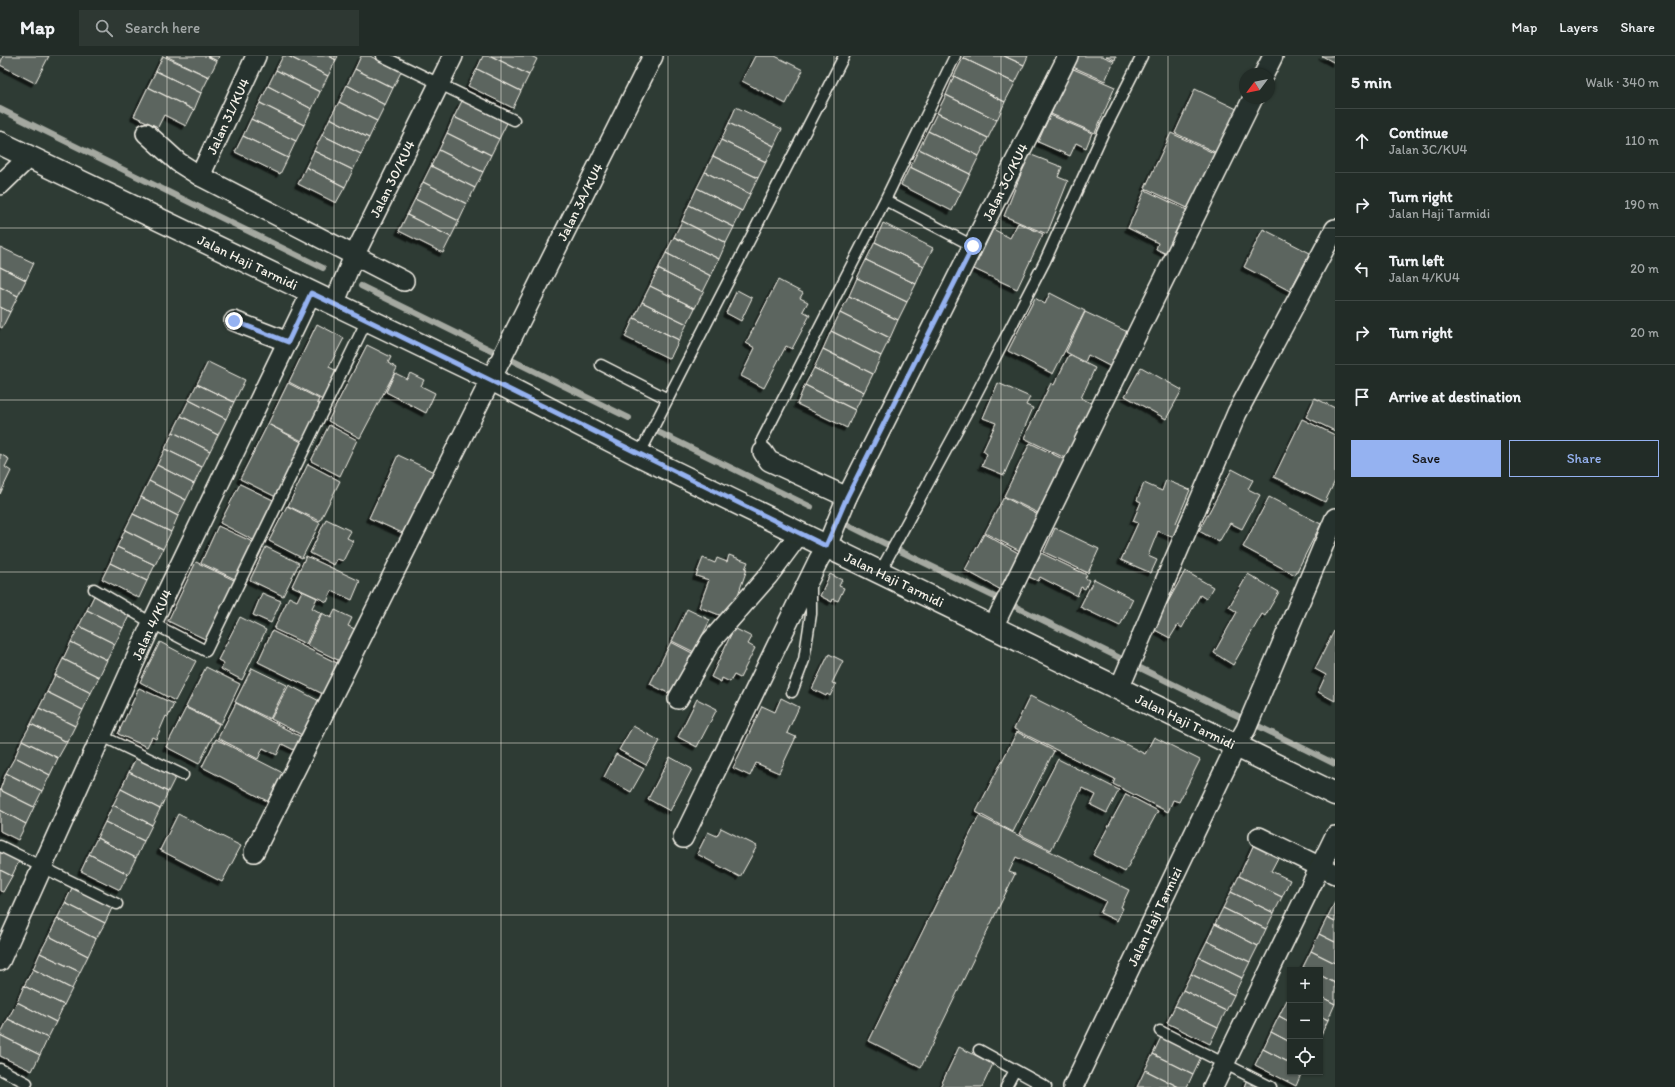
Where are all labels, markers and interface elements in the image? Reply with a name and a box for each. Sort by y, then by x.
search box [79,10,359,46]
text: Map [20,16,55,39]
icon: search [93,17,115,39]
text: Search here [125,19,200,37]
text: Map [1512,19,1537,36]
text: Layers [1559,19,1598,36]
text: Share [1620,19,1655,36]
north arrow [1239,68,1275,104]
text: 5 min [1351,72,1391,92]
street label: Jalan 31/KU4 [203,75,254,157]
text: Walk · 340 m [1586,75,1659,90]
text: Continue [1389,124,1448,142]
icon: ahead [1351,130,1373,152]
text: 110 m [1625,133,1659,148]
street label: Jalan 30/KU4 [366,137,419,221]
street label: Jalan 3C/KU4 [979,140,1032,224]
text: Jalan 3C/KU4 [1389,142,1467,157]
street label: Jalan 3A/KU4 [554,160,607,244]
text: Turn right [1389,188,1453,206]
icon: right [1351,194,1373,216]
text: 190 m [1624,197,1659,212]
text: Jalan Haji Tarmidi [1389,206,1490,221]
street label: Jalan Haji Tarmidi [195,231,300,294]
route start [964,237,982,255]
text: Turn left [1389,252,1444,270]
icon: left [1351,258,1373,280]
text: 20 m [1630,261,1659,276]
text: Jalan 4/KU4 [1389,270,1460,285]
route end [225,312,243,330]
icon: right [1351,322,1373,344]
text: Turn right [1389,324,1453,342]
text: 20 m [1630,325,1659,340]
icon: arrive [1351,386,1373,408]
text: Arrive at destination [1389,388,1521,406]
button: Save [1351,440,1501,477]
button: Share [1509,440,1659,477]
street label: Jalan Haji Tarmidi [841,548,947,611]
street label: Jalan 4/KU4 [128,586,176,663]
street label: Jalan Haji Tarmidi [1133,690,1238,753]
street label: Jalan Haji Tarmizi [1124,864,1186,969]
map controls [1287,967,1323,1075]
button: + [1287,967,1323,1003]
button: − [1287,1003,1323,1039]
button: locate [1287,1039,1323,1075]

